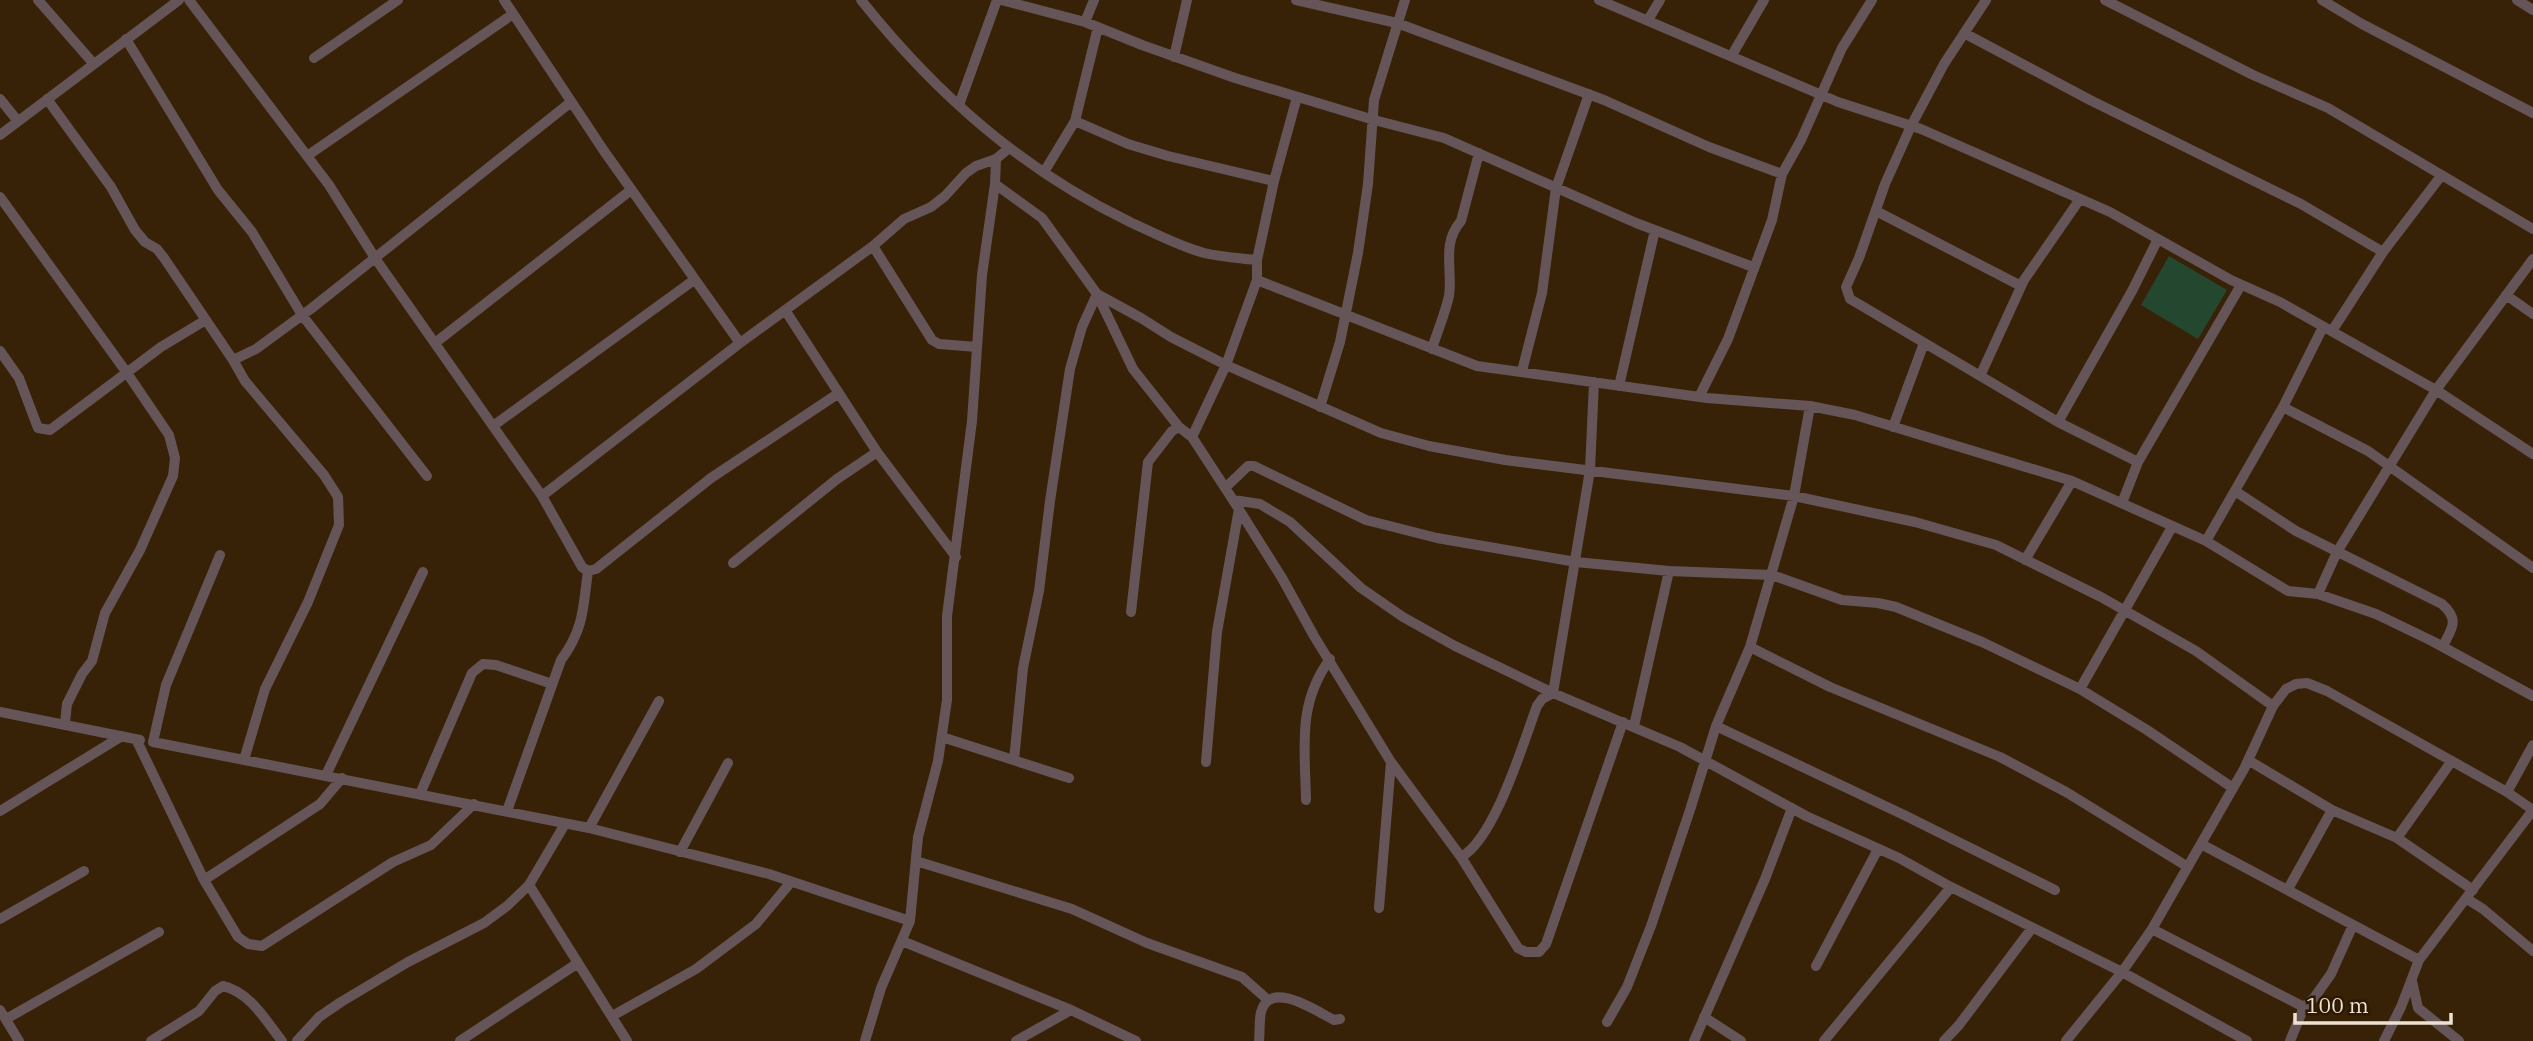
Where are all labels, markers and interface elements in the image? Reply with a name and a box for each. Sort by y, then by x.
scale bar [2295,982,2451,1026]
text: 100 m [2306,991,2369,1019]

